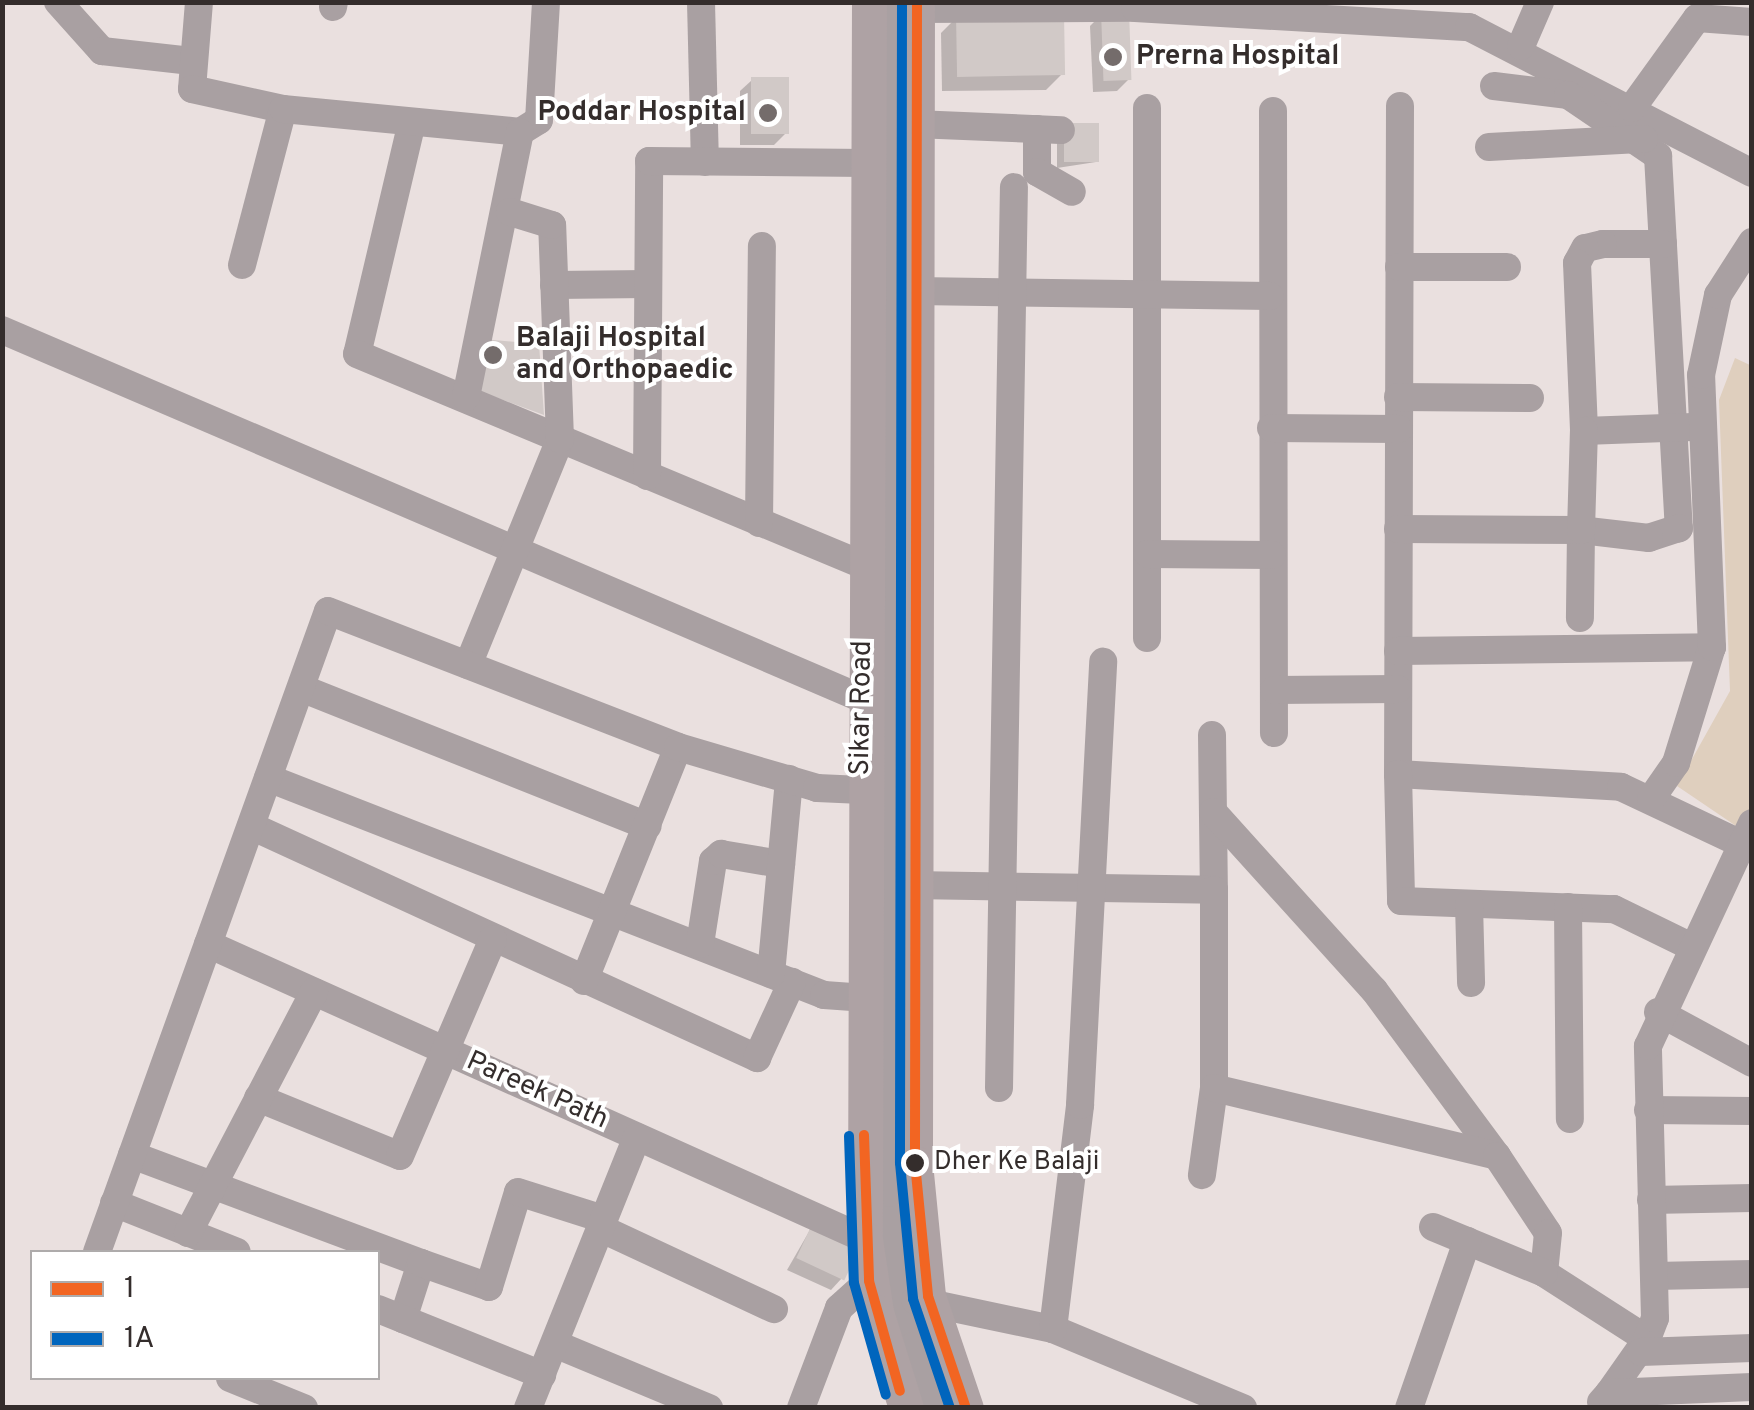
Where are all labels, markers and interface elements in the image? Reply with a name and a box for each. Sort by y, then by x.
place label: Prerna Hospital [1136,40,1339,74]
marker: Prerna Hospital [1100,44,1126,70]
place label: Poddar Hospital [537,96,746,130]
marker: Poddar Hospital [755,100,781,126]
place label: Balaji Hospital and Orthopaedic [516,322,734,388]
marker: Balaji Hospital and Orthopaedic [480,342,506,368]
street label: Sikar Road [844,640,880,776]
street label: Pareek Path [461,1045,613,1137]
place label: Dher Ke Balaji [934,1147,1099,1179]
marker: Dher Ke Balaji [905,1153,925,1173]
legend [30,1250,380,1380]
text: 1 [124,1271,135,1308]
text: 1A [124,1321,155,1358]

